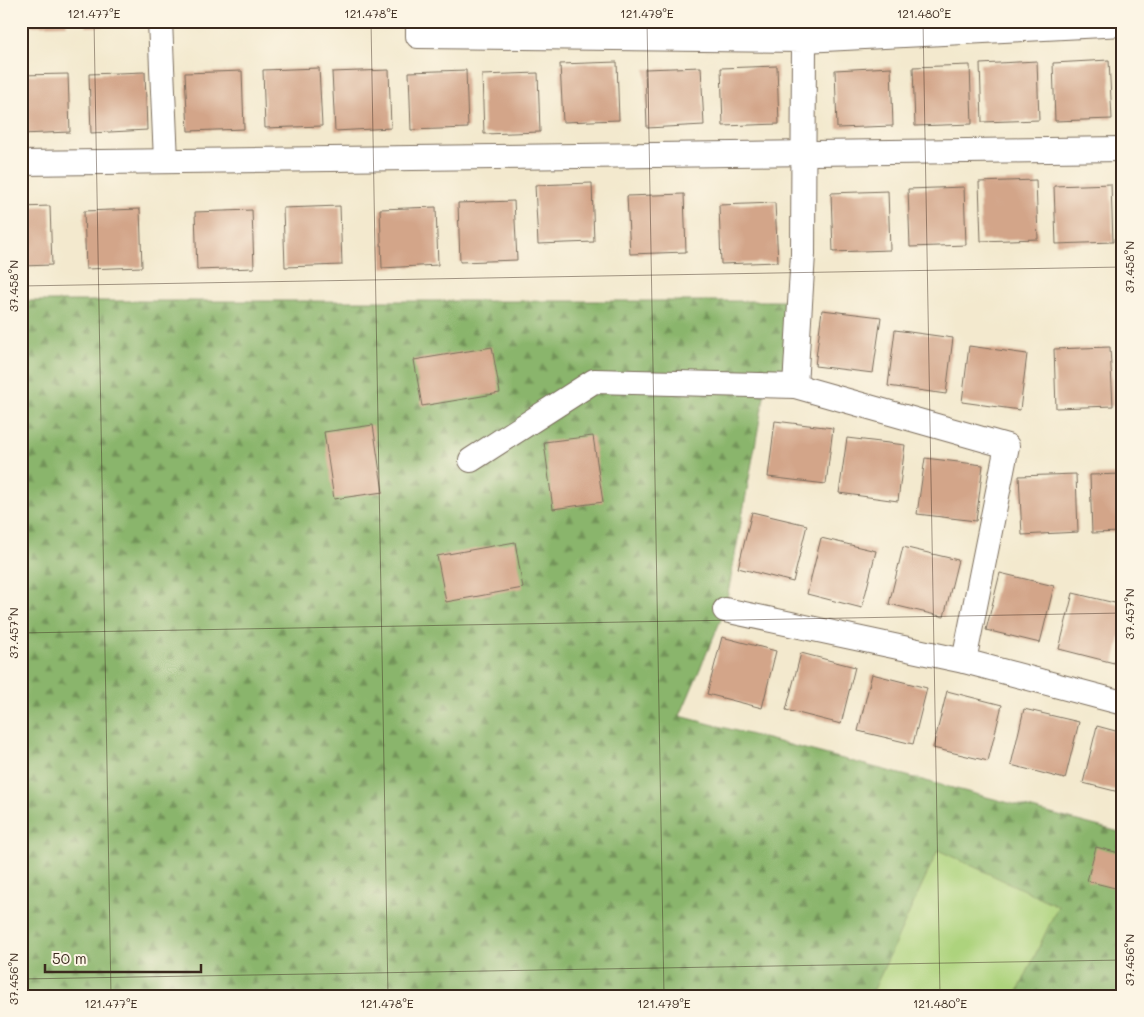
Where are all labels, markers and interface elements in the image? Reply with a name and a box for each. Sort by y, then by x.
text: 121.477°E [68,5,121,21]
text: 121.478°E [344,5,398,21]
text: 121.479°E [620,5,674,21]
text: 121.480°E [897,5,951,21]
text: 37.458°N [1121,241,1137,293]
text: 37.458°N [5,260,21,312]
text: 37.457°N [1121,588,1137,640]
text: 37.457°N [5,607,21,659]
text: 37.456°N [1121,934,1137,986]
scale bar [45,942,201,974]
text: 50 m [52,948,87,968]
text: 37.456°N [5,953,21,1005]
text: 121.477°E [85,995,138,1011]
text: 121.478°E [360,995,414,1011]
text: 121.479°E [637,995,691,1011]
text: 121.480°E [913,995,967,1011]

